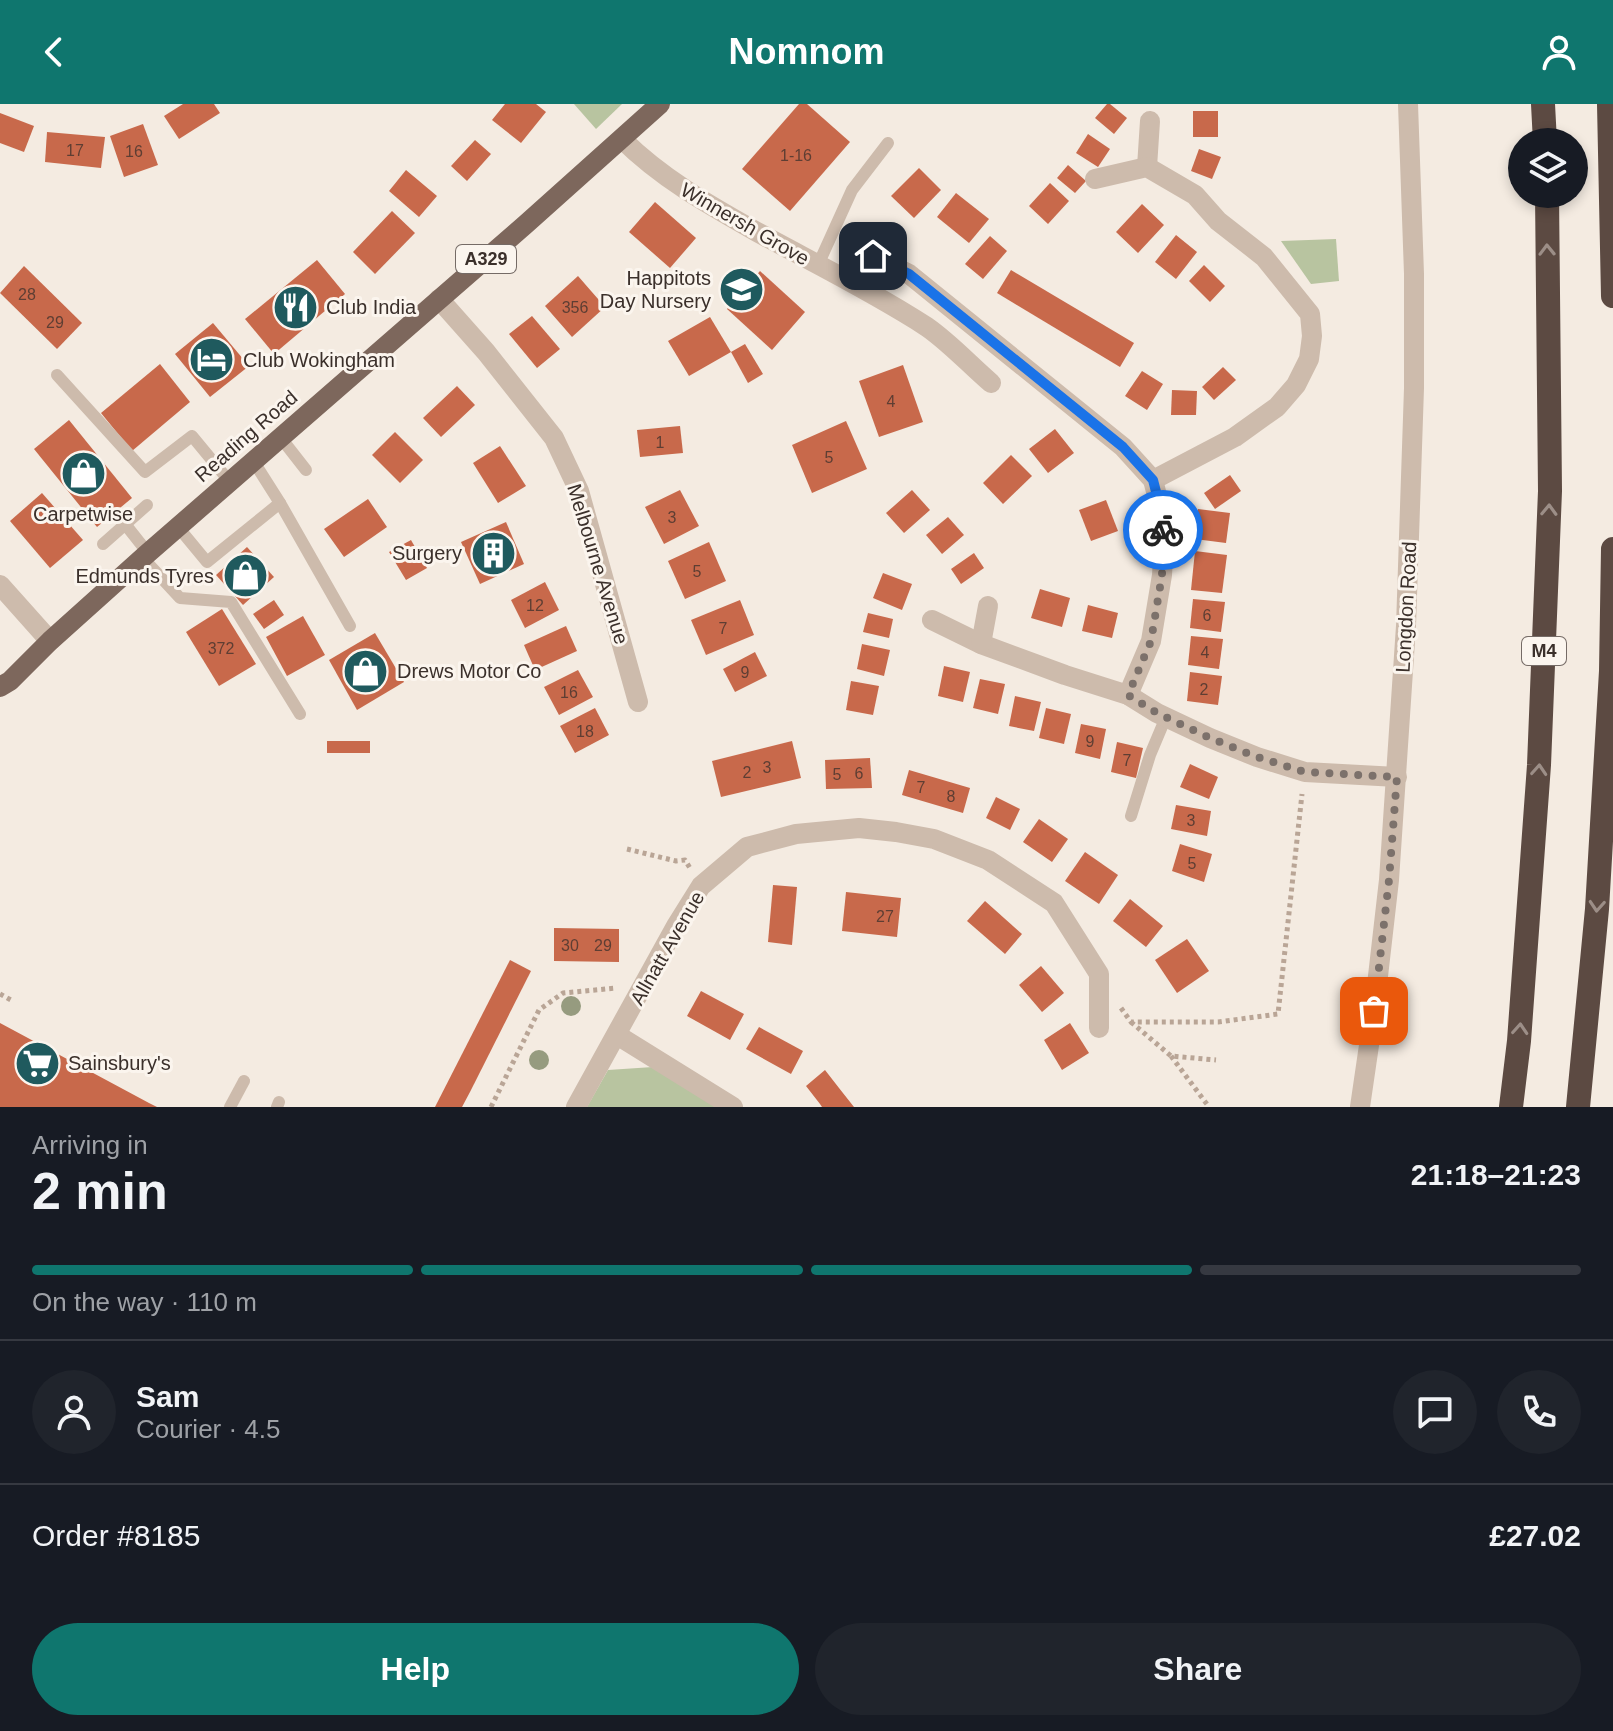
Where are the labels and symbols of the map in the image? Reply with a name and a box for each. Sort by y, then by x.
house number: 17 [66,142,84,159]
house number: 16 [125,143,143,160]
house number: 1-16 [780,147,812,164]
street label: Winnersh Grove [677,178,813,270]
pin [839,222,907,290]
one-way arrow [1538,243,1556,256]
road number: A329 [456,245,516,273]
school or university icon: Happitots Day Nursery [718,266,766,314]
place label: Happitots Day Nursery [600,267,711,312]
restaurant icon: Club India [271,283,319,331]
house number: 28 [18,286,36,303]
place label: Club India [326,296,417,318]
house number: 356 [562,299,588,316]
house number: 29 [46,314,64,331]
hotel icon: Club Wokingham [188,336,236,384]
place label: Club Wokingham [243,349,395,371]
street label: Reading Road [191,386,301,486]
house number: 4 [887,393,896,410]
house number: 1 [656,434,665,451]
house number: 5 [825,449,834,466]
shop icon: Carpetwise [59,450,107,498]
street label: Melbourne Avenue [563,481,633,647]
courier [1123,490,1203,570]
place label: Carpetwise [33,503,133,525]
one-way arrow [1541,503,1558,516]
house number: 3 [668,509,677,526]
building icon: Surgery [469,529,517,577]
street label: Longdon Road [1392,541,1420,673]
place label: Surgery [392,542,462,564]
shop icon: Edmunds Tyres [221,552,269,600]
house number: 5 [693,563,702,580]
place label: Edmunds Tyres [75,565,214,587]
house number: 12 [526,597,544,614]
house number: 6 [1203,607,1212,624]
house number: 7 [719,620,728,637]
road number: M4 [1522,637,1566,665]
house number: 372 [208,640,234,657]
house number: 4 [1201,644,1210,661]
shop icon: Drews Motor Co [342,647,390,695]
place label: Drews Motor Co [397,660,541,682]
house number: 9 [741,664,750,681]
house number: 2 [1200,681,1209,698]
house number: 16 [560,684,578,701]
house number: 18 [576,723,594,740]
house number: 9 [1086,733,1095,750]
house number: 7 [1123,752,1132,769]
house number: 3 [763,759,772,776]
one-way arrow [1530,763,1547,776]
house number: 2 [743,764,752,781]
house number: 6 [855,765,864,782]
house number: 5 [833,766,842,783]
house number: 7 [917,779,926,796]
house number: 8 [947,788,956,805]
house number: 3 [1187,812,1196,829]
house number: 5 [1188,855,1197,872]
street label: Allnatt Avenue [626,887,708,1009]
one-way arrow [1589,900,1606,913]
house number: 27 [876,908,894,925]
house number: 30 [561,937,579,954]
house number: 29 [594,937,612,954]
pin [1340,977,1408,1045]
one-way arrow [1511,1023,1528,1036]
supermarket icon: Sainsbury's [13,1039,61,1087]
place label: Sainsbury's [68,1052,171,1074]

